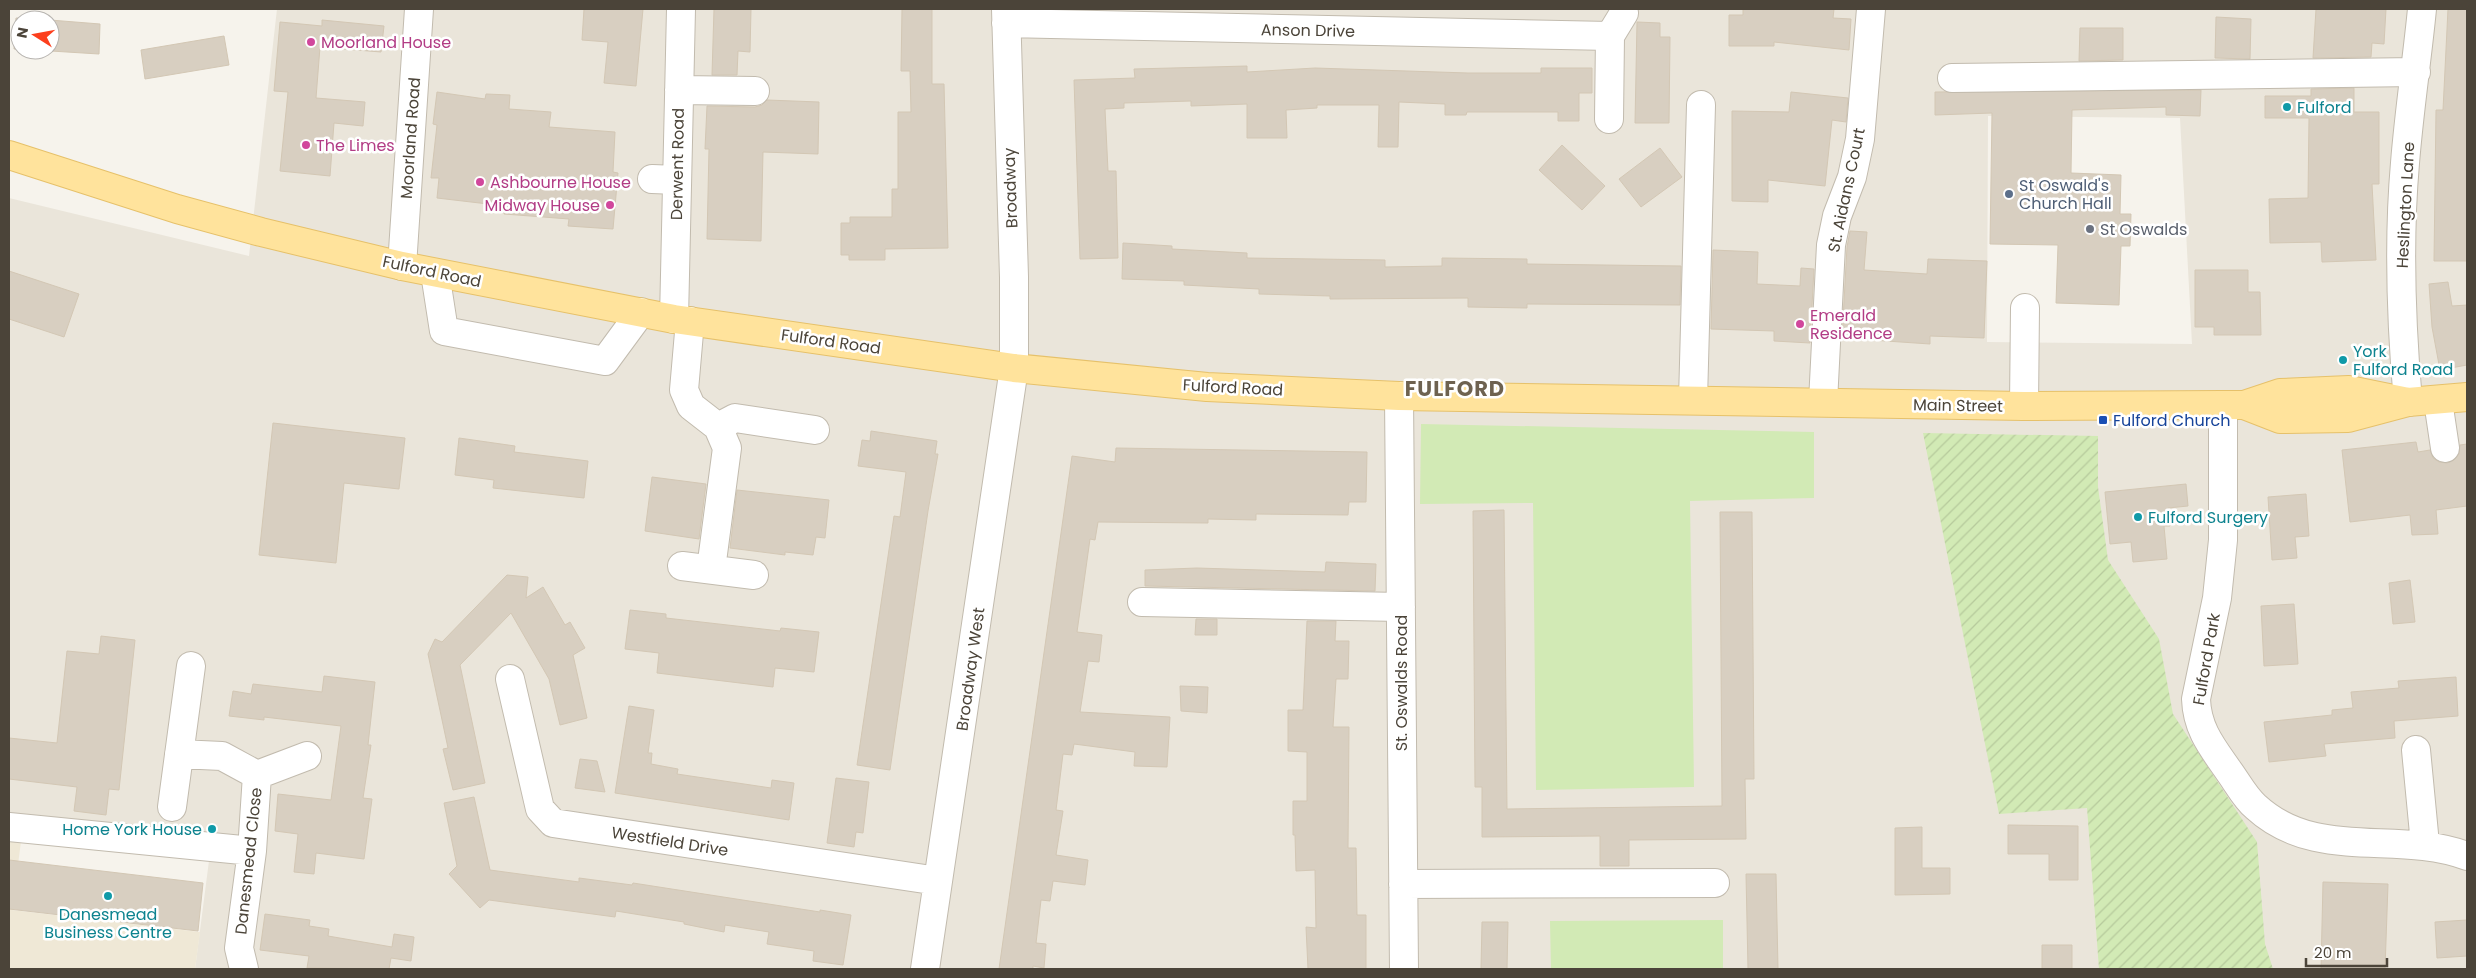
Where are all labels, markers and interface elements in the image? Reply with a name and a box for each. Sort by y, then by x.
north arrow [10,10,60,60]
street label: Anson Drive [1261,18,1355,43]
text: N [11,25,33,40]
place label: Moorland House [321,31,451,54]
marker: Moorland House [305,36,317,48]
street label: Moorland Road [395,76,426,200]
place label: Fulford [2297,96,2352,119]
marker: Fulford [2281,101,2293,113]
street label: Derwent Road [665,108,690,220]
street label: St. Aidans Court [1822,126,1871,254]
place label: The Limes [316,134,395,157]
marker: The Limes [300,139,312,151]
street label: Heslington Lane [2391,141,2420,269]
street label: Broadway [998,147,1023,229]
place label: Ashbourne House [490,171,631,194]
place label: St Oswald's Church Hall [2019,174,2112,215]
marker: Ashbourne House [474,176,486,188]
marker: St Oswald's Church Hall [2003,188,2015,200]
place label: Midway House [484,194,600,217]
marker: Midway House [604,199,616,211]
place label: St Oswalds [2100,218,2187,241]
marker: St Oswalds [2084,223,2096,235]
street label: Fulford Road [380,250,483,293]
place label: Emerald Residence [1810,304,1893,345]
marker: Emerald Residence [1794,318,1806,330]
street label: Fulford Road [780,323,882,360]
place label: York Fulford Road [2353,340,2453,381]
marker: York Fulford Road [2337,354,2349,366]
street label: Fulford Road [1182,373,1284,402]
district label: FULFORD [1405,374,1505,403]
street label: Main Street [1913,393,2003,418]
place label: Fulford Church [2113,409,2231,432]
marker: Fulford Church [2097,414,2109,426]
place label: Fulford Surgery [2148,506,2268,529]
marker: Fulford Surgery [2132,511,2144,523]
street label: Broadway West [950,606,991,732]
street label: Fulford Park [2187,611,2226,707]
street label: St. Oswalds Road [1390,615,1413,751]
street label: Danesmead Close [229,786,268,936]
place label: Home York House [62,818,202,841]
street label: Westfield Drive [610,821,730,862]
marker: Home York House [206,823,218,835]
marker: Danesmead Business Centre [102,890,114,902]
place label: Danesmead Business Centre [44,903,172,944]
scale bar [2306,936,2387,968]
text: 20 m [2314,942,2352,963]

